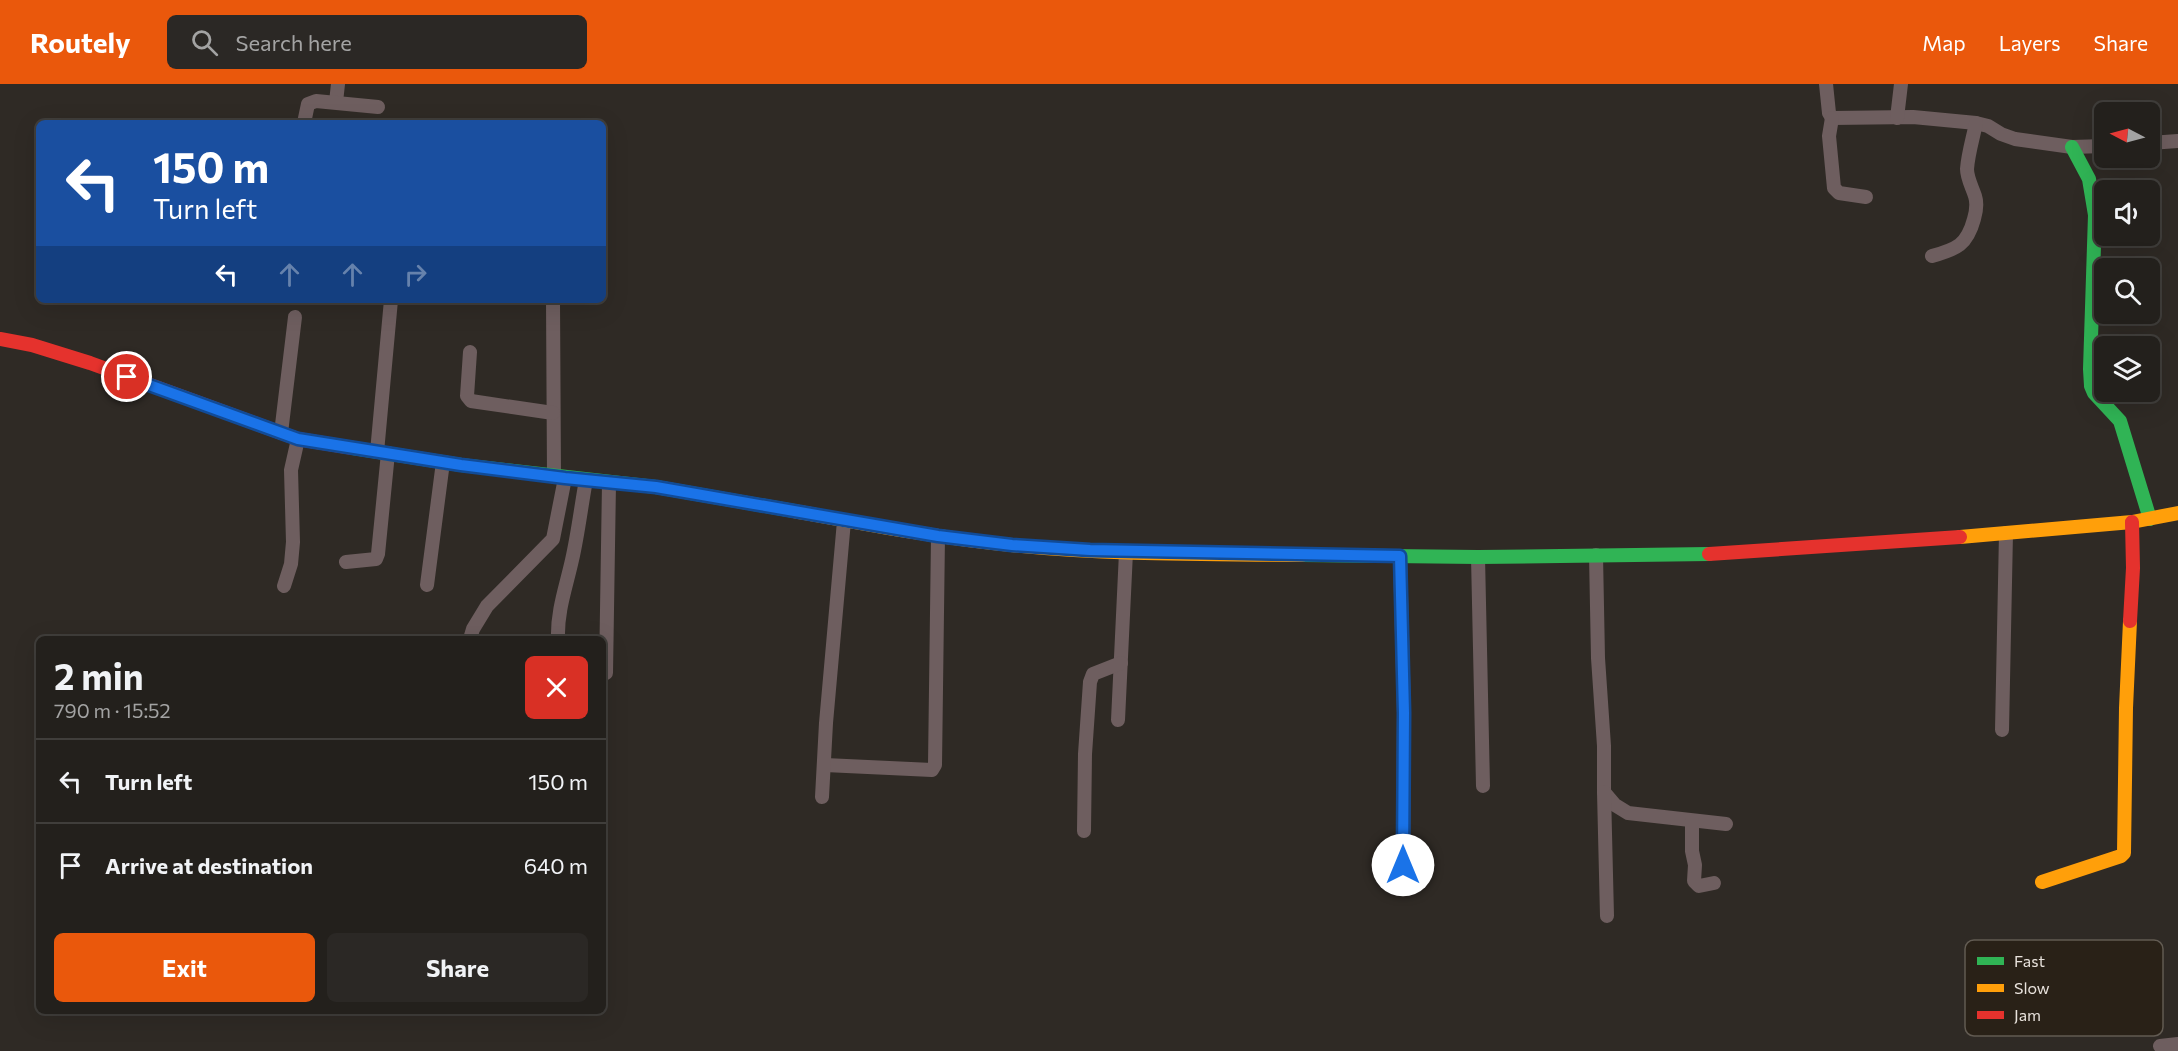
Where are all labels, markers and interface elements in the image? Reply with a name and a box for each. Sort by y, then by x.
search box [167,15,587,69]
text: Routely [30,25,131,59]
icon: search [188,26,221,59]
text: Search here [236,29,352,56]
text: Map [1922,30,1966,55]
text: Layers [1999,30,2061,55]
text: Share [2094,30,2148,55]
north arrow [2094,102,2160,168]
map controls [2094,102,2160,402]
text: 150 m [153,140,269,192]
icon: left [54,144,132,222]
button: sound [2094,180,2160,246]
text: Turn left [153,192,257,225]
icon: left [210,258,243,291]
icon: ahead [273,258,306,291]
icon: ahead [336,258,369,291]
icon: right [399,258,432,291]
button: search [2094,258,2160,324]
button: layers [2094,336,2160,402]
pin [101,351,152,402]
icon: arrive [110,360,143,393]
text: 2 min [54,653,144,697]
button: close [525,656,588,719]
text: 790 m · 15:52 [54,698,171,722]
icon: left [54,765,87,798]
text: Turn left [105,768,192,795]
text: 150 m [528,768,588,795]
position arrow [1371,833,1435,897]
icon: arrive [54,849,87,882]
text: Arrive at destination [105,852,313,879]
text: 640 m [524,852,588,879]
button: Exit [54,933,315,1002]
button: Share [327,933,588,1002]
legend [1965,940,2163,1036]
text: Fast [2014,951,2045,970]
text: Slow [2014,978,2050,997]
text: Jam [2014,1005,2041,1024]

